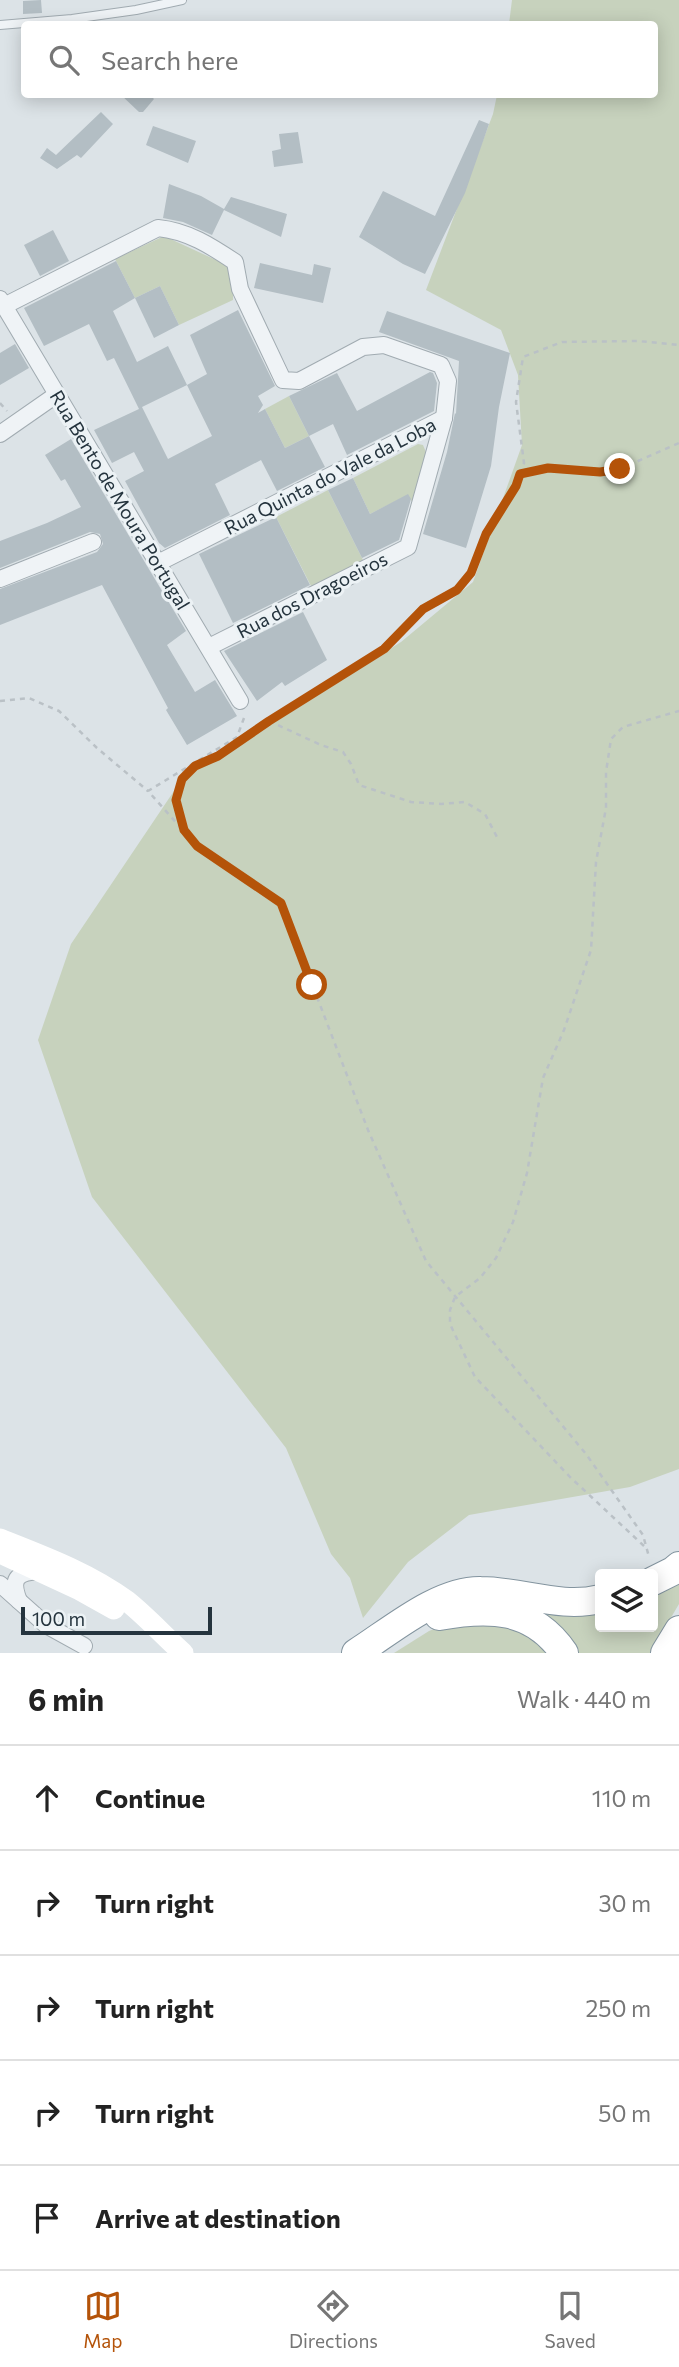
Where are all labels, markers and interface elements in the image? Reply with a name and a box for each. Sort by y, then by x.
search box [21,21,658,98]
icon: search [45,41,83,79]
text: Search here [101,44,239,75]
street label: Rua Bento de Moura Portugal [46,386,195,614]
street label: Rua Quinta do Vale da Loba [220,412,439,539]
route end [604,453,635,484]
street label: Rua dos Dragoeiros [233,547,391,642]
route start [296,969,327,1000]
map controls [595,1569,658,1632]
button: layers [595,1569,658,1632]
scale bar [21,1604,212,1636]
text: 100 m [32,1607,85,1630]
text: 6 min [28,1680,104,1717]
text: Walk · 440 m [517,1685,651,1713]
icon: ahead [28,1779,66,1817]
text: Continue [95,1782,205,1813]
text: 110 m [592,1784,651,1812]
icon: right [28,1884,66,1922]
text: Turn right [95,1887,214,1918]
text: 30 m [598,1889,651,1917]
icon: right [28,1989,66,2027]
text: Turn right [95,1992,214,2023]
text: 250 m [586,1994,651,2022]
icon: right [28,2094,66,2132]
text: Turn right [95,2097,214,2128]
text: 50 m [598,2099,651,2127]
icon: arrive [28,2199,66,2237]
text: Arrive at destination [95,2202,341,2233]
tab: Map [83,2287,122,2352]
tab: Directions [289,2287,378,2352]
tab: Saved [544,2287,596,2352]

